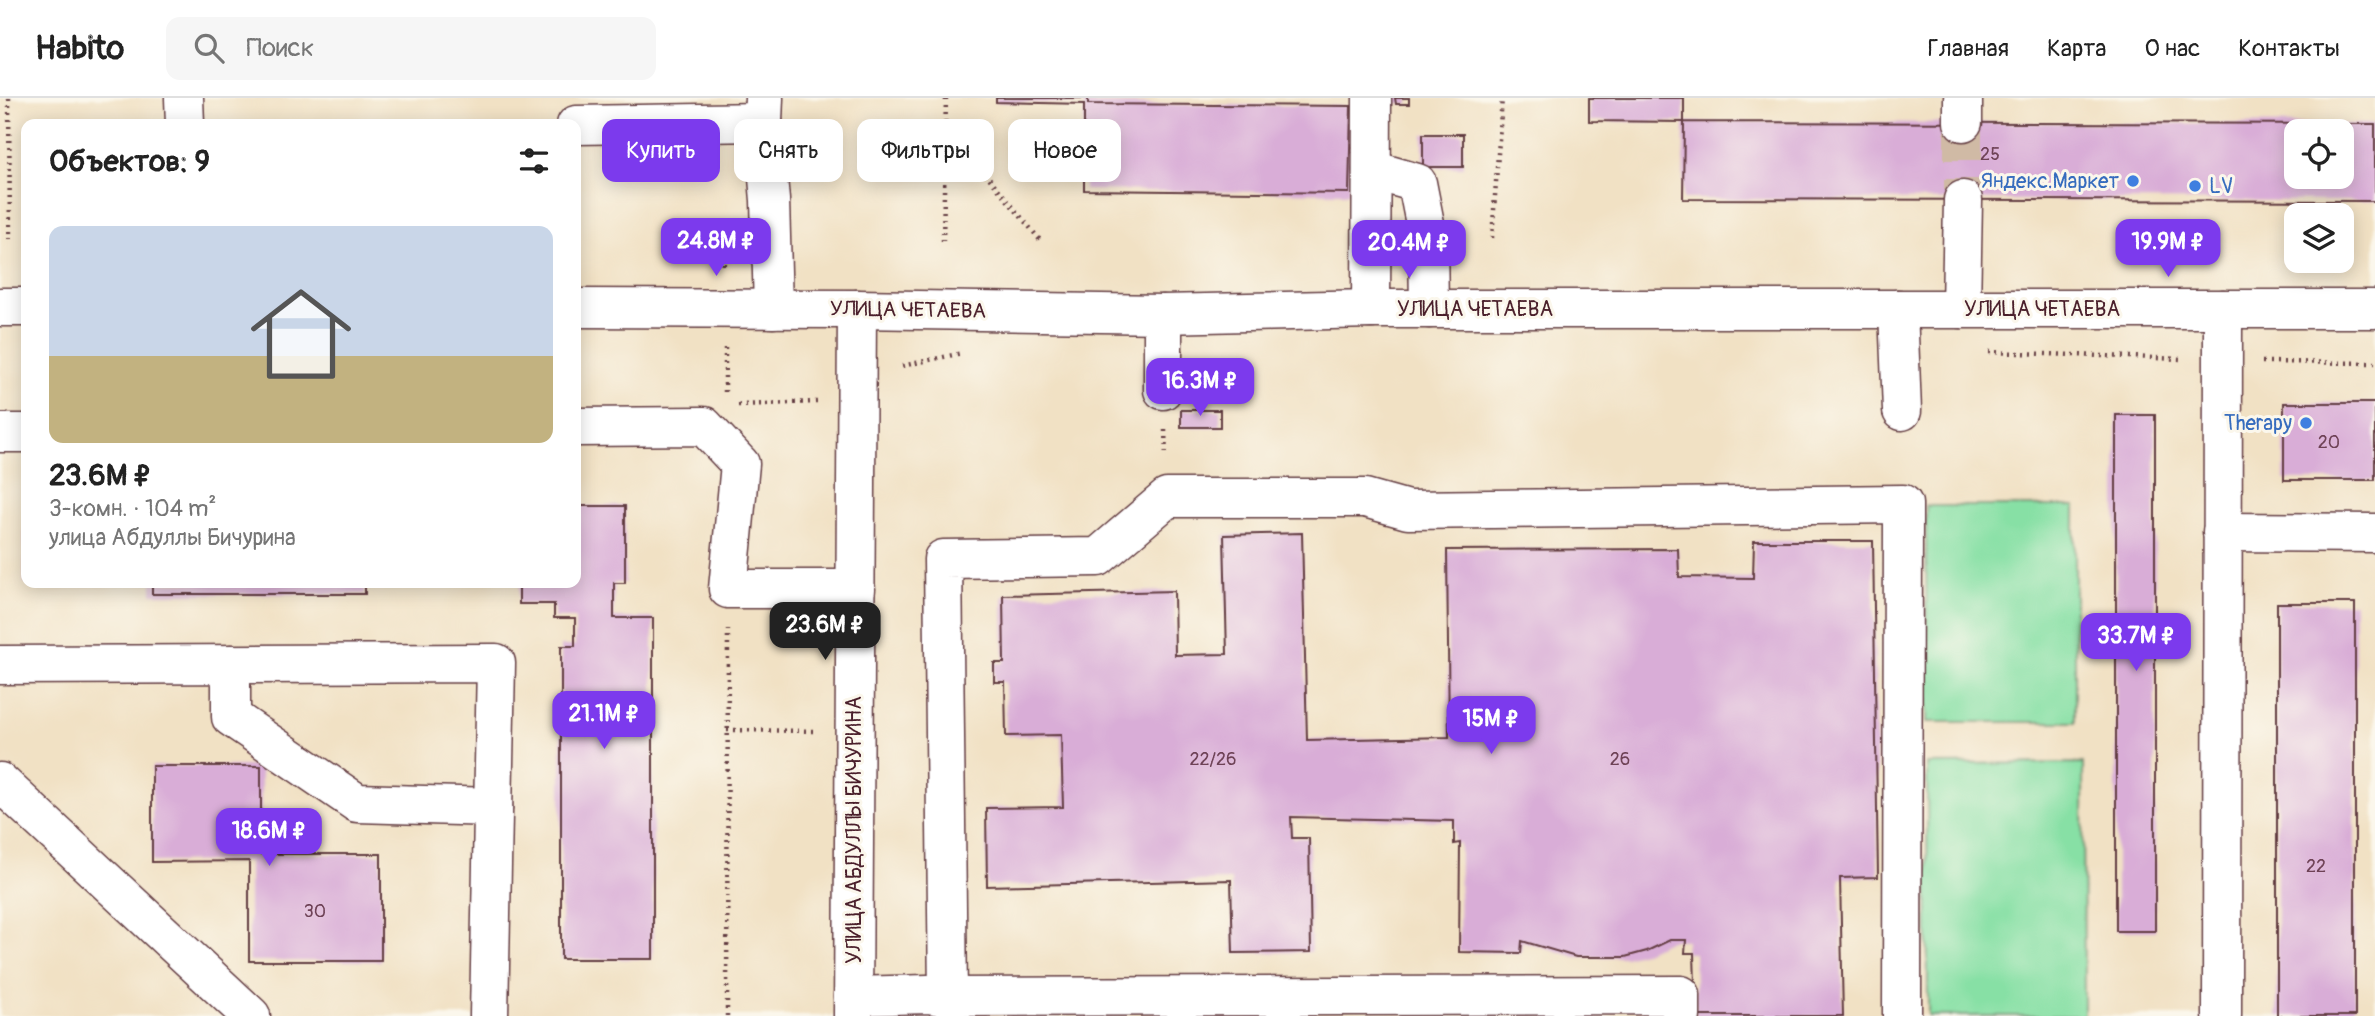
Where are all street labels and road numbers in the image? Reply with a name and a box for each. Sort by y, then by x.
street label: УЛИЦА ЧЕТАЕВА [830,295,986,325]
street label: УЛИЦА ЧЕТАЕВА [1397,296,1553,323]
street label: УЛИЦА ЧЕТАЕВА [1964,296,2120,323]
street label: УЛИЦА АБДУЛЛЫ БИЧУРИНА [841,696,868,964]

